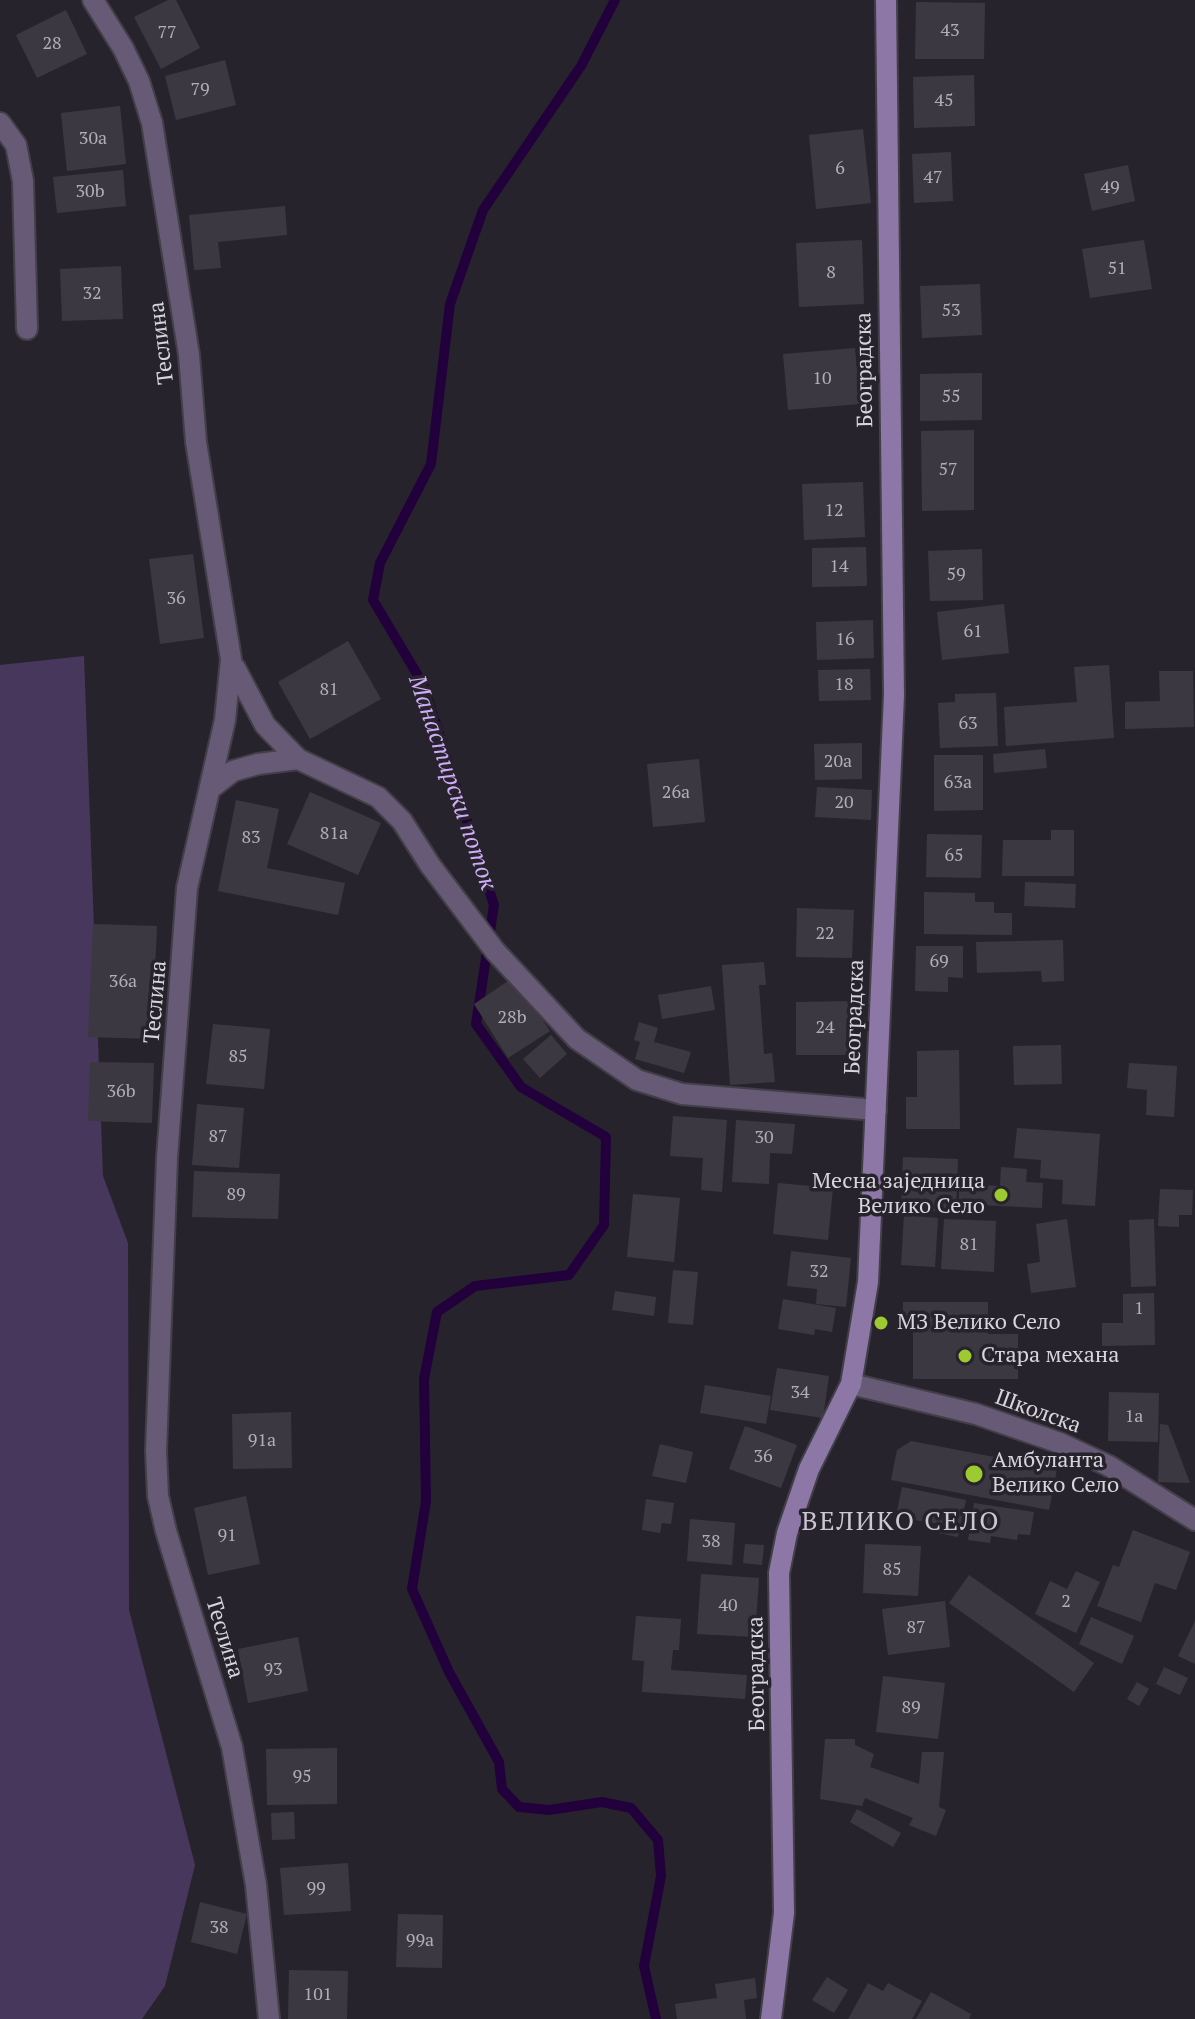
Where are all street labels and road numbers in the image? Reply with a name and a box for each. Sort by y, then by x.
street label: Теслина [144,300,180,386]
street label: Београдска [851,312,879,428]
street label: Београдска [840,959,870,1075]
street label: Теслина [139,960,173,1044]
street label: Школска [992,1384,1084,1440]
street label: Теслина [199,1594,249,1682]
street label: Београдска [743,1616,771,1732]

